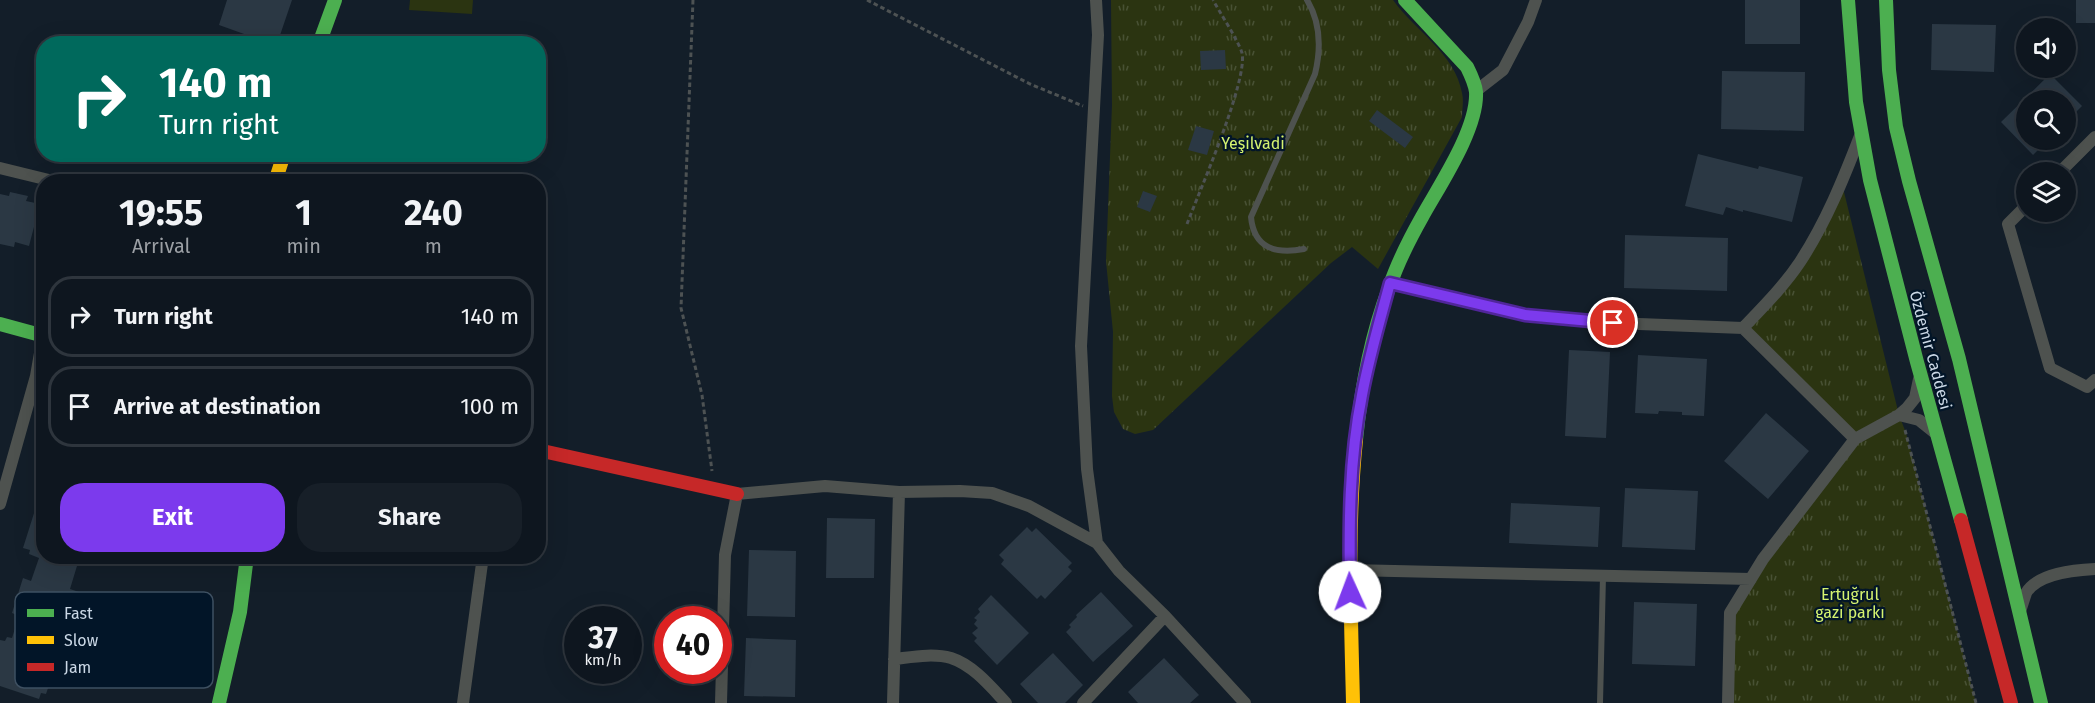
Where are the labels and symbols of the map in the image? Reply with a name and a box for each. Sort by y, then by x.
park label: Yeşilvadi [1221,134,1285,154]
street label: Özdemir Caddesi [1906,289,1955,412]
pin [1587,297,1638,348]
position arrow [1318,560,1382,624]
park label: Ertuğrul gazi parkı [1815,585,1885,622]
legend [15,592,213,688]
text: Fast [64,604,93,623]
speed limit sign: 40 [654,606,732,684]
text: Slow [64,631,99,650]
text: Jam [64,658,91,677]

